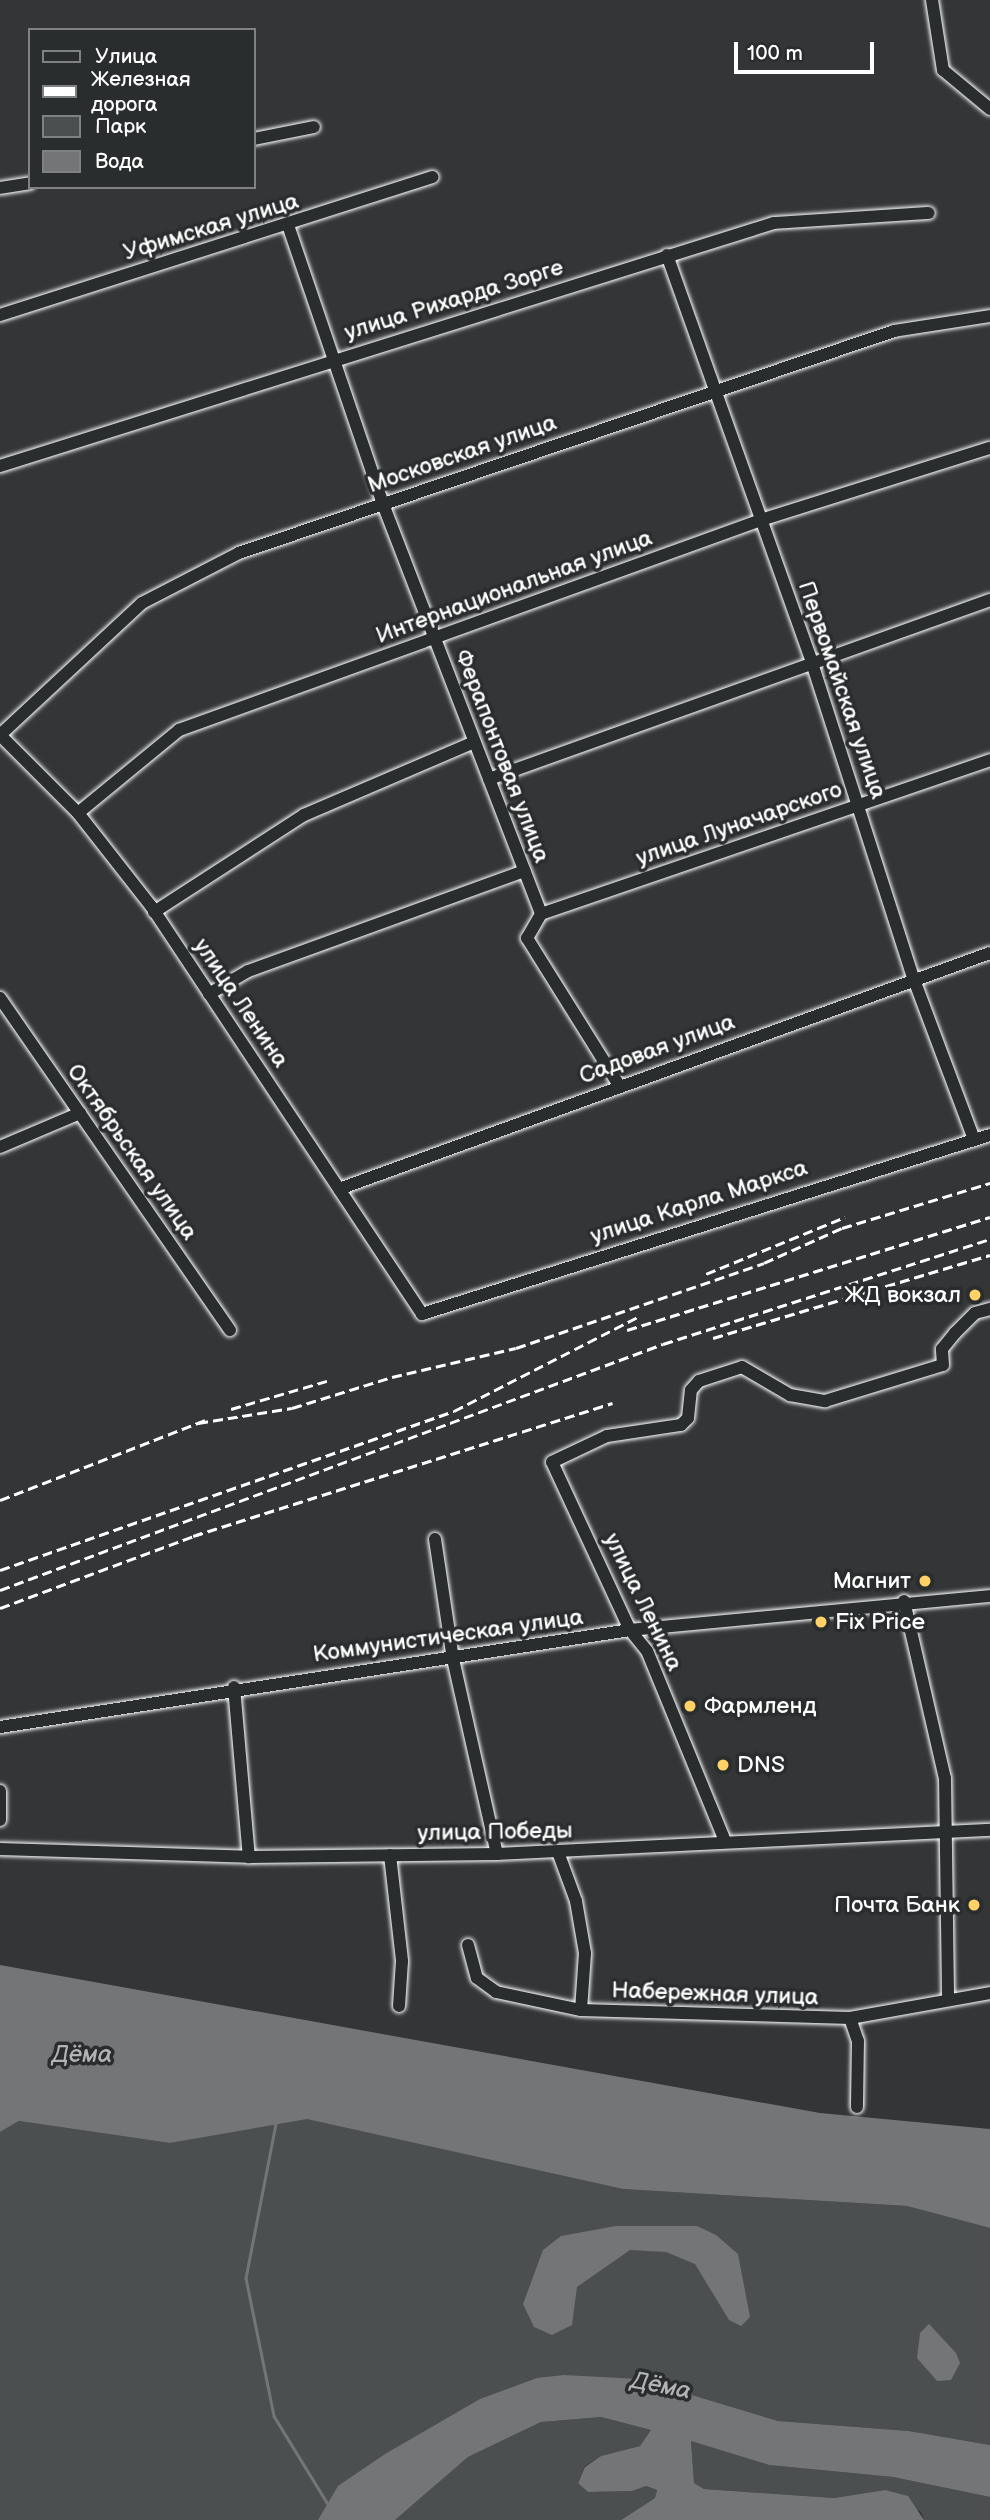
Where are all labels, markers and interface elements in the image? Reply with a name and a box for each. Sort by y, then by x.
legend [28,28,256,189]
scale bar [738,28,878,72]
text: 100 m [747,41,803,66]
text: Улица [95,44,157,69]
text: Железная дорога [91,67,191,117]
text: Парк [95,114,146,139]
text: Вода [95,149,144,174]
street label: Уфимская улица [120,187,302,267]
street label: улица Рихарда Зорге [341,254,567,346]
street label: Московская улица [364,409,560,499]
street label: Интернациональная улица [372,524,656,650]
street label: Первомайская улица [792,578,892,802]
street label: Ферапонтовая улица [449,646,555,866]
street label: улица Луначарского [633,776,845,872]
street label: улица Ленина [188,933,294,1073]
street label: Садовая улица [576,1008,738,1090]
street label: Октябрьская улица [61,1059,203,1245]
street label: улица Карла Маркса [587,1154,811,1250]
place label: ЖД вокзал [844,1281,961,1309]
marker: ЖД вокзал [967,1287,983,1303]
street label: улица Ленина [598,1529,688,1675]
place label: Магнит [833,1567,911,1595]
marker: Магнит [917,1573,933,1589]
street label: Коммунистическая улица [311,1603,585,1669]
place label: Fix Price [835,1608,925,1636]
marker: Fix Price [813,1614,829,1630]
place label: Фармленд [704,1692,816,1720]
marker: Фармленд [682,1698,698,1714]
place label: DNS [737,1751,785,1779]
marker: DNS [715,1757,731,1773]
street label: улица Победы [417,1817,573,1847]
place label: Почта Банк [834,1891,960,1919]
marker: Почта Банк [966,1897,982,1913]
street label: Набережная улица [611,1977,819,2011]
water label: Дёма [52,2041,112,2069]
water label: Дёма [629,2366,693,2406]

